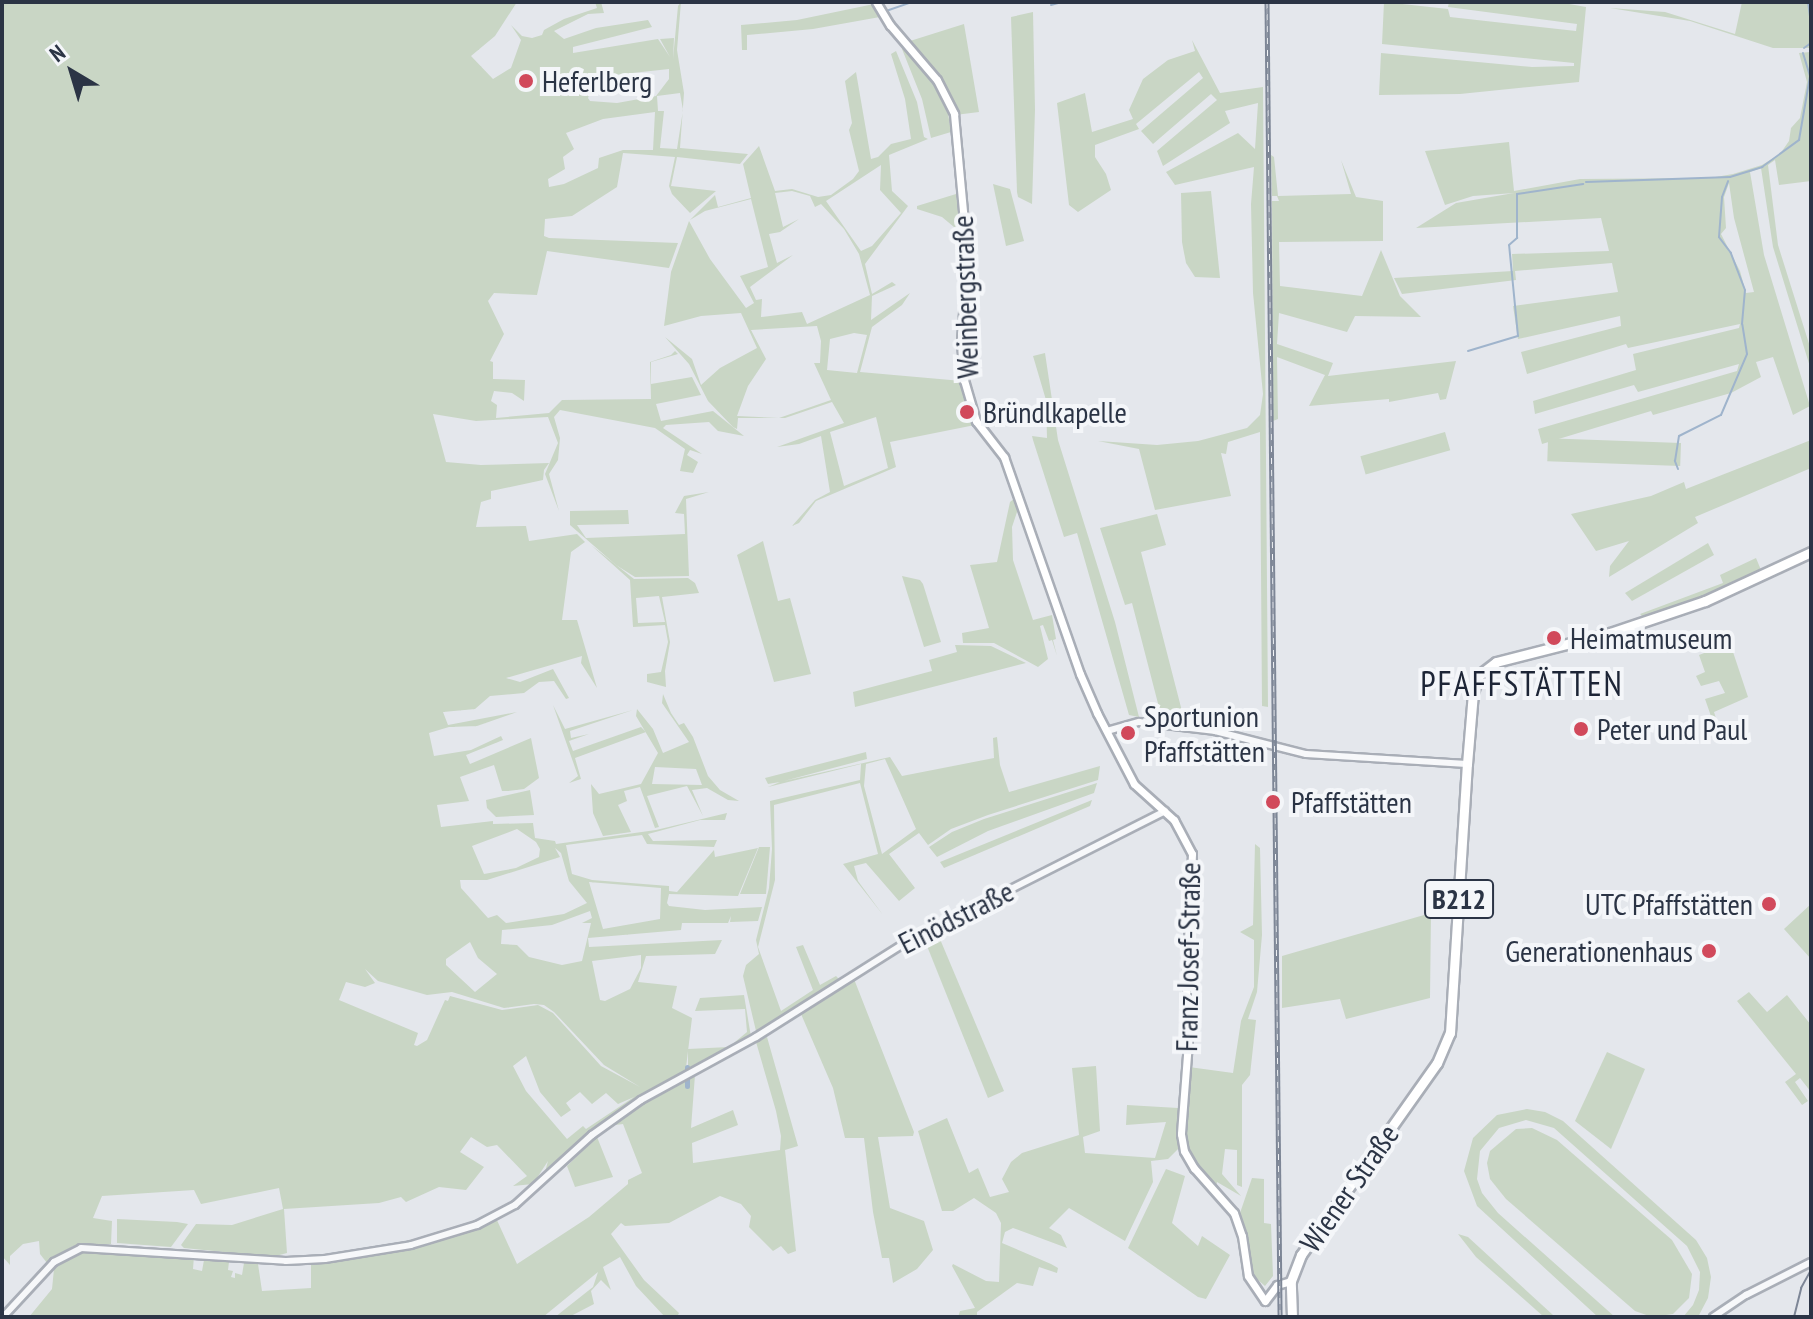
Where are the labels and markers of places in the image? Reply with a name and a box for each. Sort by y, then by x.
place label: Heferlberg [542,63,652,99]
marker: Heferlberg [517,72,535,90]
place label: Bründlkapelle [983,394,1127,430]
marker: Bründlkapelle [958,403,976,421]
place label: Heimatmuseum [1570,620,1732,656]
marker: Heimatmuseum [1545,629,1563,647]
place label: Sportunion Pfaffstätten [1144,698,1265,768]
place label: Peter und Paul [1597,711,1747,747]
marker: Peter und Paul [1572,720,1590,738]
marker: Sportunion Pfaffstätten [1119,724,1137,742]
place label: Pfaffstätten [1291,784,1412,820]
marker: Pfaffstätten [1262,791,1284,813]
place label: UTC Pfaffstätten [1584,886,1753,922]
marker: UTC Pfaffstätten [1760,895,1778,913]
place label: Generationenhaus [1505,933,1693,969]
marker: Generationenhaus [1700,942,1718,960]

